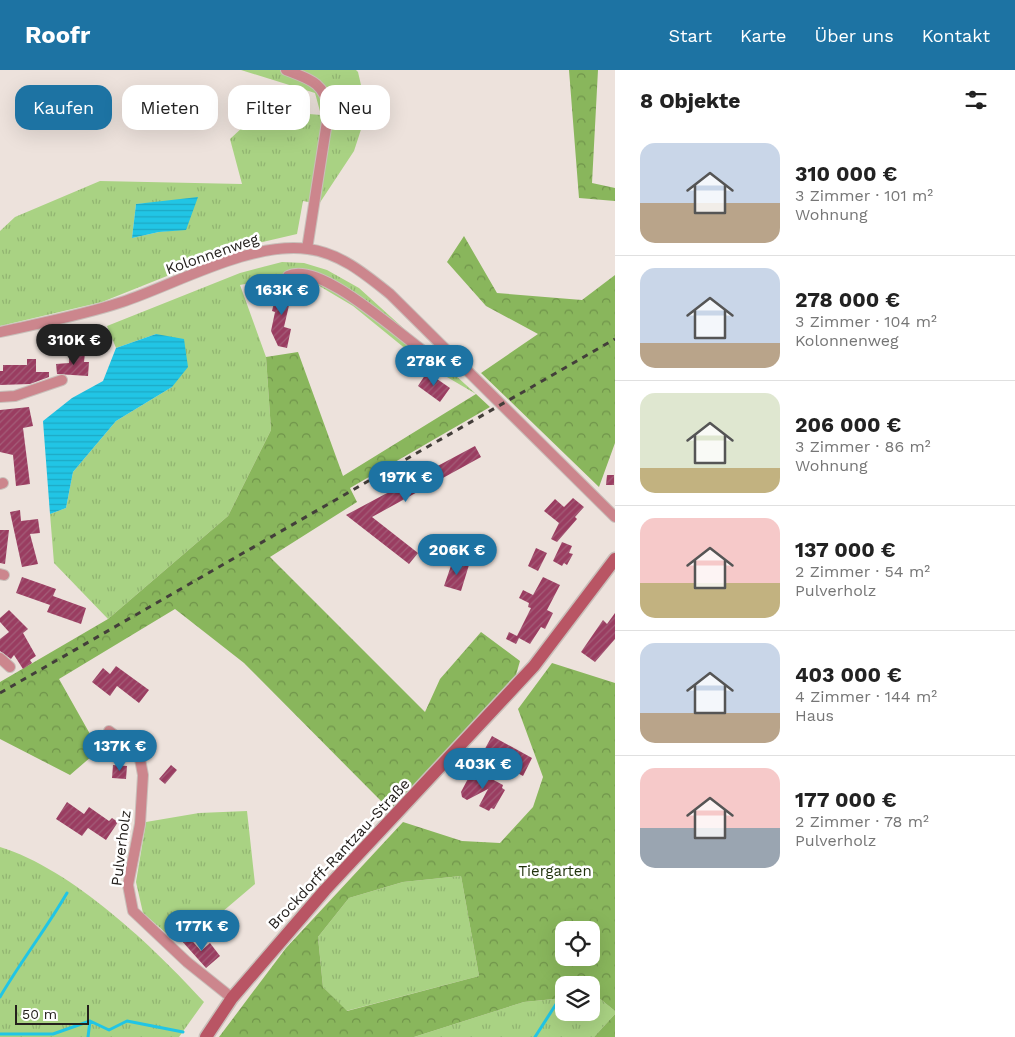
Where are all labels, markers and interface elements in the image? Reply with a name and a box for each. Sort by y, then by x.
text: Roofr [25,21,90,49]
text: Start [668,25,712,46]
text: Karte [740,25,787,46]
text: Über uns [815,25,894,46]
text: Kontakt [922,25,990,46]
chip: Kaufen [15,85,112,130]
chip: Mieten [122,85,218,130]
chip: Filter [228,85,310,130]
chip: Neu [320,85,390,130]
icon: filters [962,86,990,114]
text: 8 Objekte [640,88,740,113]
text: 310 000 € [795,161,897,186]
icon: home [680,163,740,223]
text: 3 Zimmer · 101 m² [795,186,933,205]
text: Wohnung [795,205,868,224]
street label: Kolonnenweg [163,230,261,278]
pin: 163K € [241,274,323,316]
text: 163K € [255,280,309,299]
text: 278 000 € [795,287,900,312]
icon: home [680,288,740,348]
text: 3 Zimmer · 104 m² [795,312,937,331]
pin: 310K € [33,324,115,366]
text: 310K € [47,330,101,349]
text: Kolonnenweg [795,331,899,350]
pin: 278K € [393,344,475,387]
text: 278K € [406,351,462,370]
text: 206 000 € [795,412,901,437]
icon: home [680,413,740,473]
text: 3 Zimmer · 86 m² [795,437,931,456]
text: Wohnung [795,456,868,475]
pin: 197K € [365,460,447,503]
text: 197K € [380,467,432,486]
pin: 206K € [416,534,498,576]
text: 137 000 € [795,537,896,562]
icon: home [680,538,740,598]
text: 206K € [429,540,485,559]
text: 2 Zimmer · 54 m² [795,562,930,581]
text: Pulverholz [795,581,876,600]
text: 403 000 € [795,662,902,687]
icon: home [680,663,740,723]
text: 4 Zimmer · 144 m² [795,687,937,706]
text: Haus [795,706,834,725]
pin: 137K € [79,730,161,772]
text: 137K € [94,736,146,755]
pin: 403K € [442,748,524,790]
text: 403K € [455,754,511,773]
street label: Brockdorff-Rantzau-Straße [264,775,414,933]
text: 177 000 € [795,787,896,812]
icon: home [680,788,740,848]
street label: Pulverholz [107,809,135,887]
text: 2 Zimmer · 78 m² [795,812,929,831]
text: Pulverholz [795,831,876,850]
park label: Tiergarten [518,862,592,880]
pin: 177K € [161,910,243,952]
text: 177K € [175,916,229,935]
map controls [555,921,600,1021]
button: locate [555,921,600,966]
button: layers [555,976,600,1021]
scale bar [15,1002,89,1025]
text: 50 m [22,1006,57,1022]

